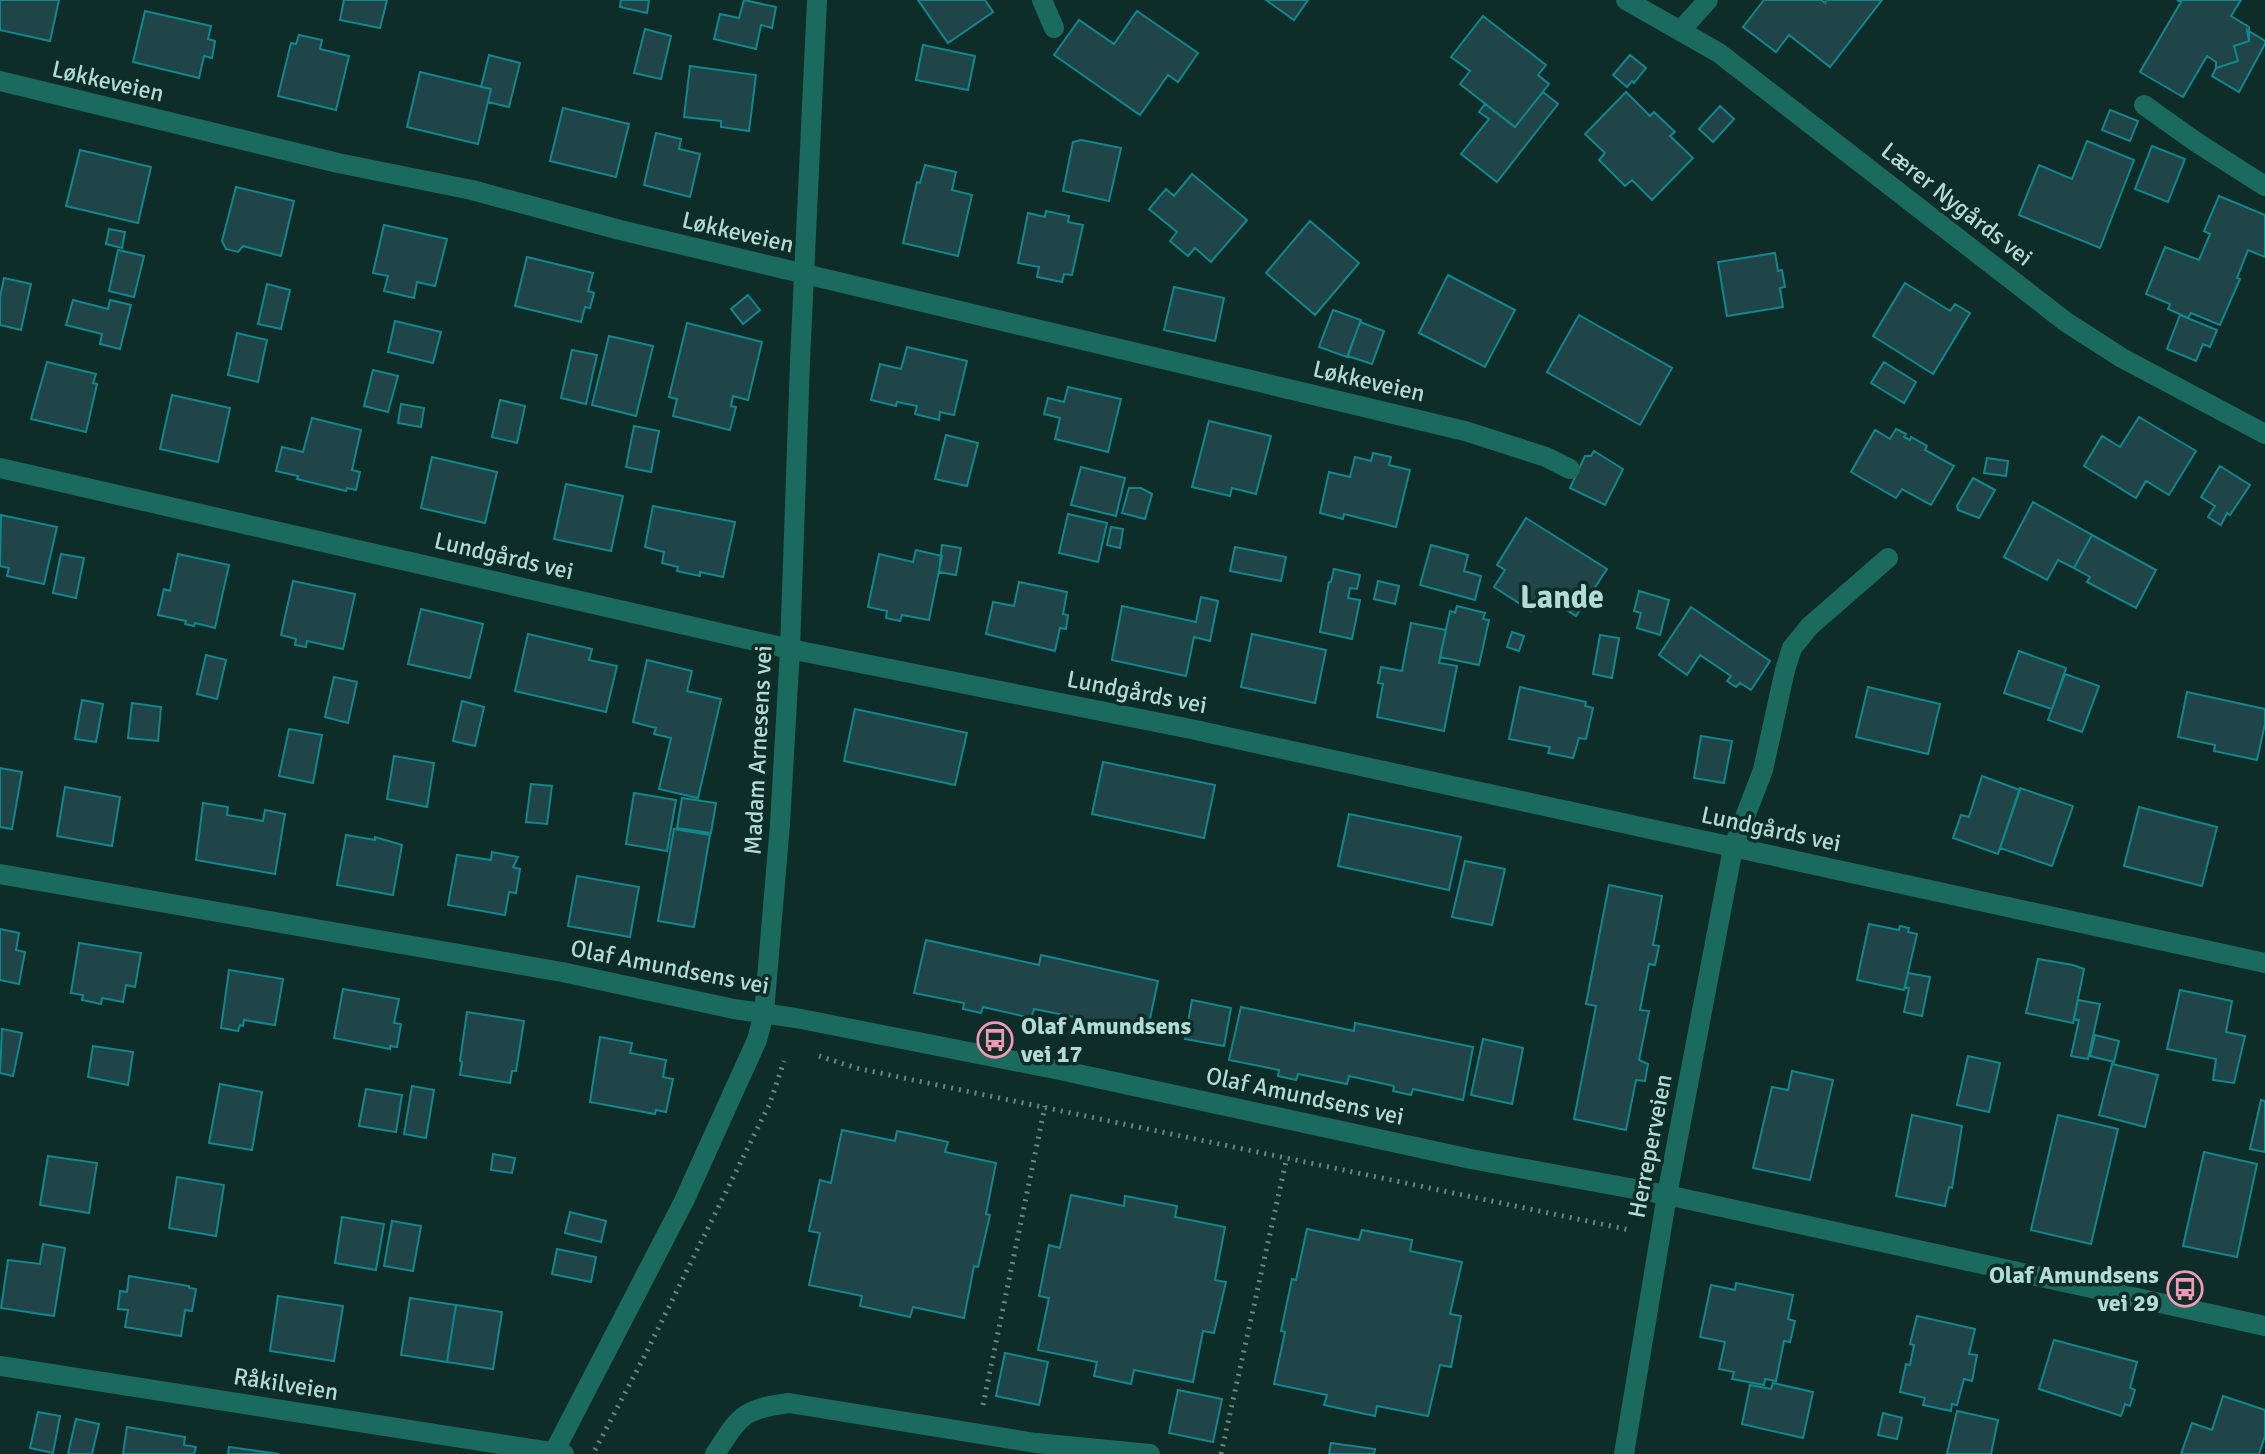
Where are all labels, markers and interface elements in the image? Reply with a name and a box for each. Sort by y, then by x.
street label: Løkkeveien [49,54,167,108]
street label: Lærer Nygårds vei [1875,136,2039,272]
street label: Løkkeveien [679,205,797,259]
street label: Løkkeveien [1310,354,1428,408]
street label: Lundgårds vei [431,525,577,587]
district label: Lande [1520,578,1604,617]
street label: Madam Arnesens vei [738,644,778,856]
street label: Lundgårds vei [1064,664,1210,720]
street label: Lundgårds vei [1698,800,1844,858]
street label: Olaf Amundsens vei [568,933,772,1001]
place label: Olaf Amundsens vei 17 [1020,1011,1191,1069]
bus stop icon: Olaf Amundsens vei 17 [976,1021,1014,1059]
street label: Olaf Amundsens vei [1203,1060,1407,1132]
street label: Herreperveien [1621,1072,1679,1220]
place label: Olaf Amundsens vei 29 [1989,1260,2159,1318]
bus stop icon: Olaf Amundsens vei 29 [2166,1270,2204,1308]
street label: Råkilveien [231,1361,341,1407]

